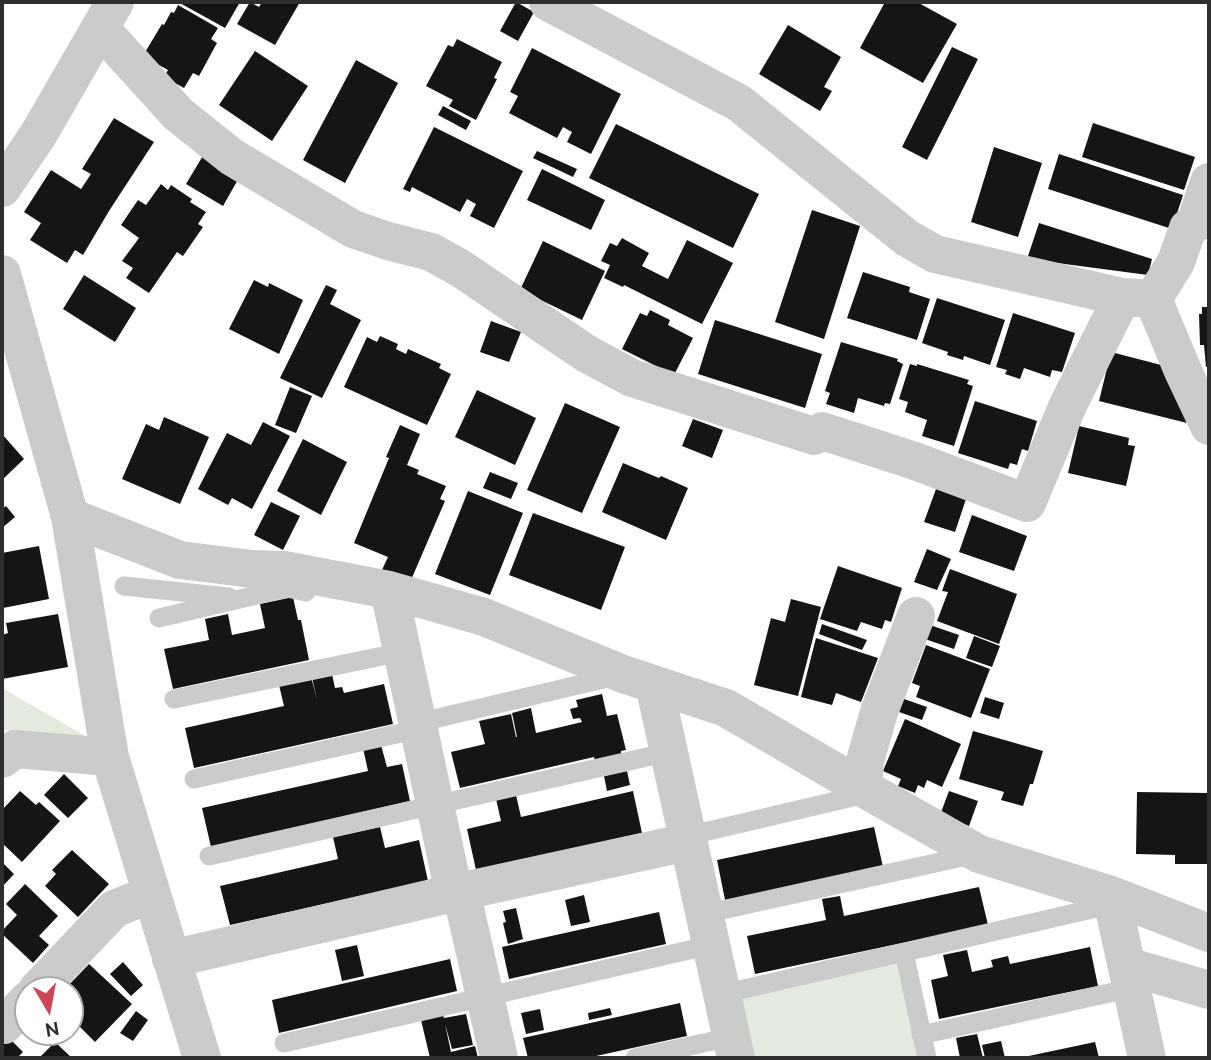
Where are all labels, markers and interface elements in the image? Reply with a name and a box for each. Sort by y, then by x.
north arrow [14,976,84,1046]
text: N [43,1018,61,1042]

